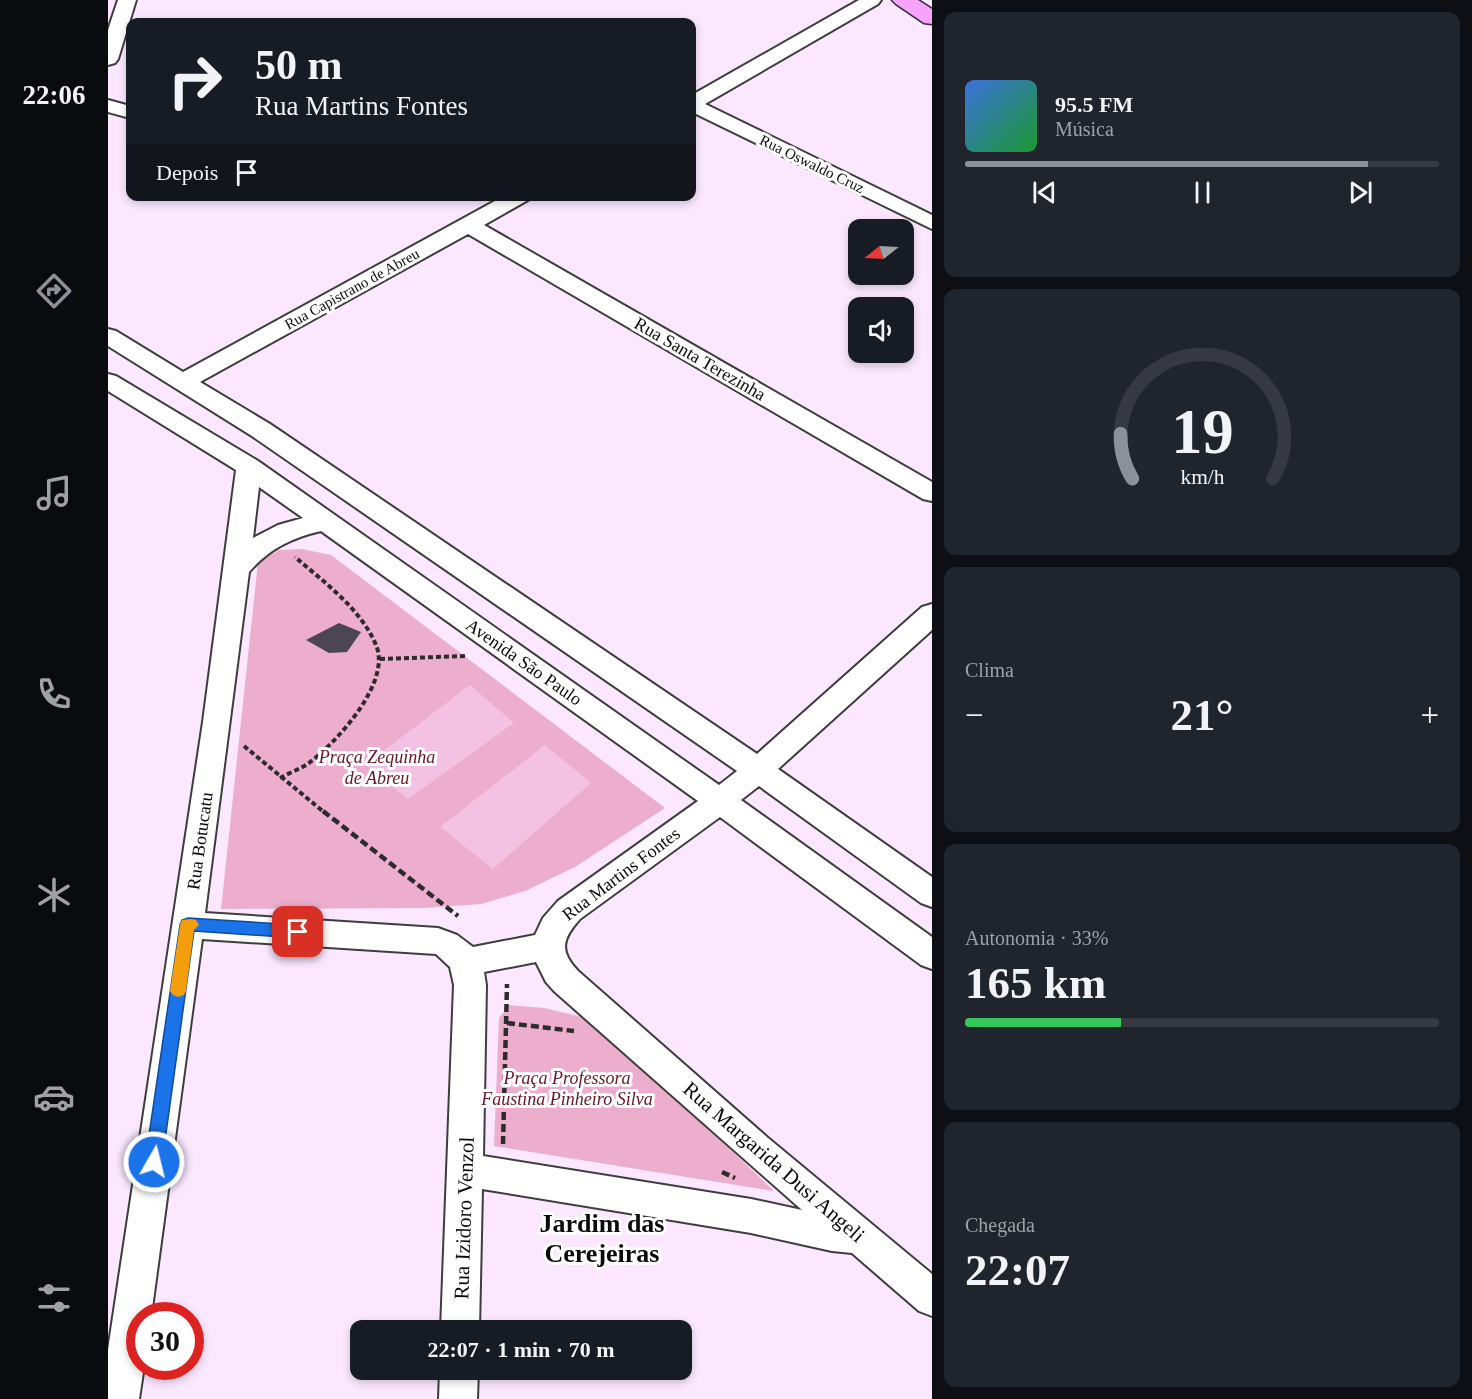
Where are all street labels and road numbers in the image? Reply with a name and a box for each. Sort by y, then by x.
street label: Rua Oswaldo Cruz [757,132,867,196]
street label: Rua Capistrano de Abreu [282,245,422,333]
street label: Rua Santa Terezinha [631,313,769,405]
street label: Avenida São Paulo [462,615,586,709]
street label: Rua Botucatu [183,791,217,891]
street label: Rua Martins Fontes [558,823,684,925]
street label: Rua Margarida Dusi Angeli [678,1077,870,1247]
street label: Rua Izidoro Venzol [449,1136,479,1300]

